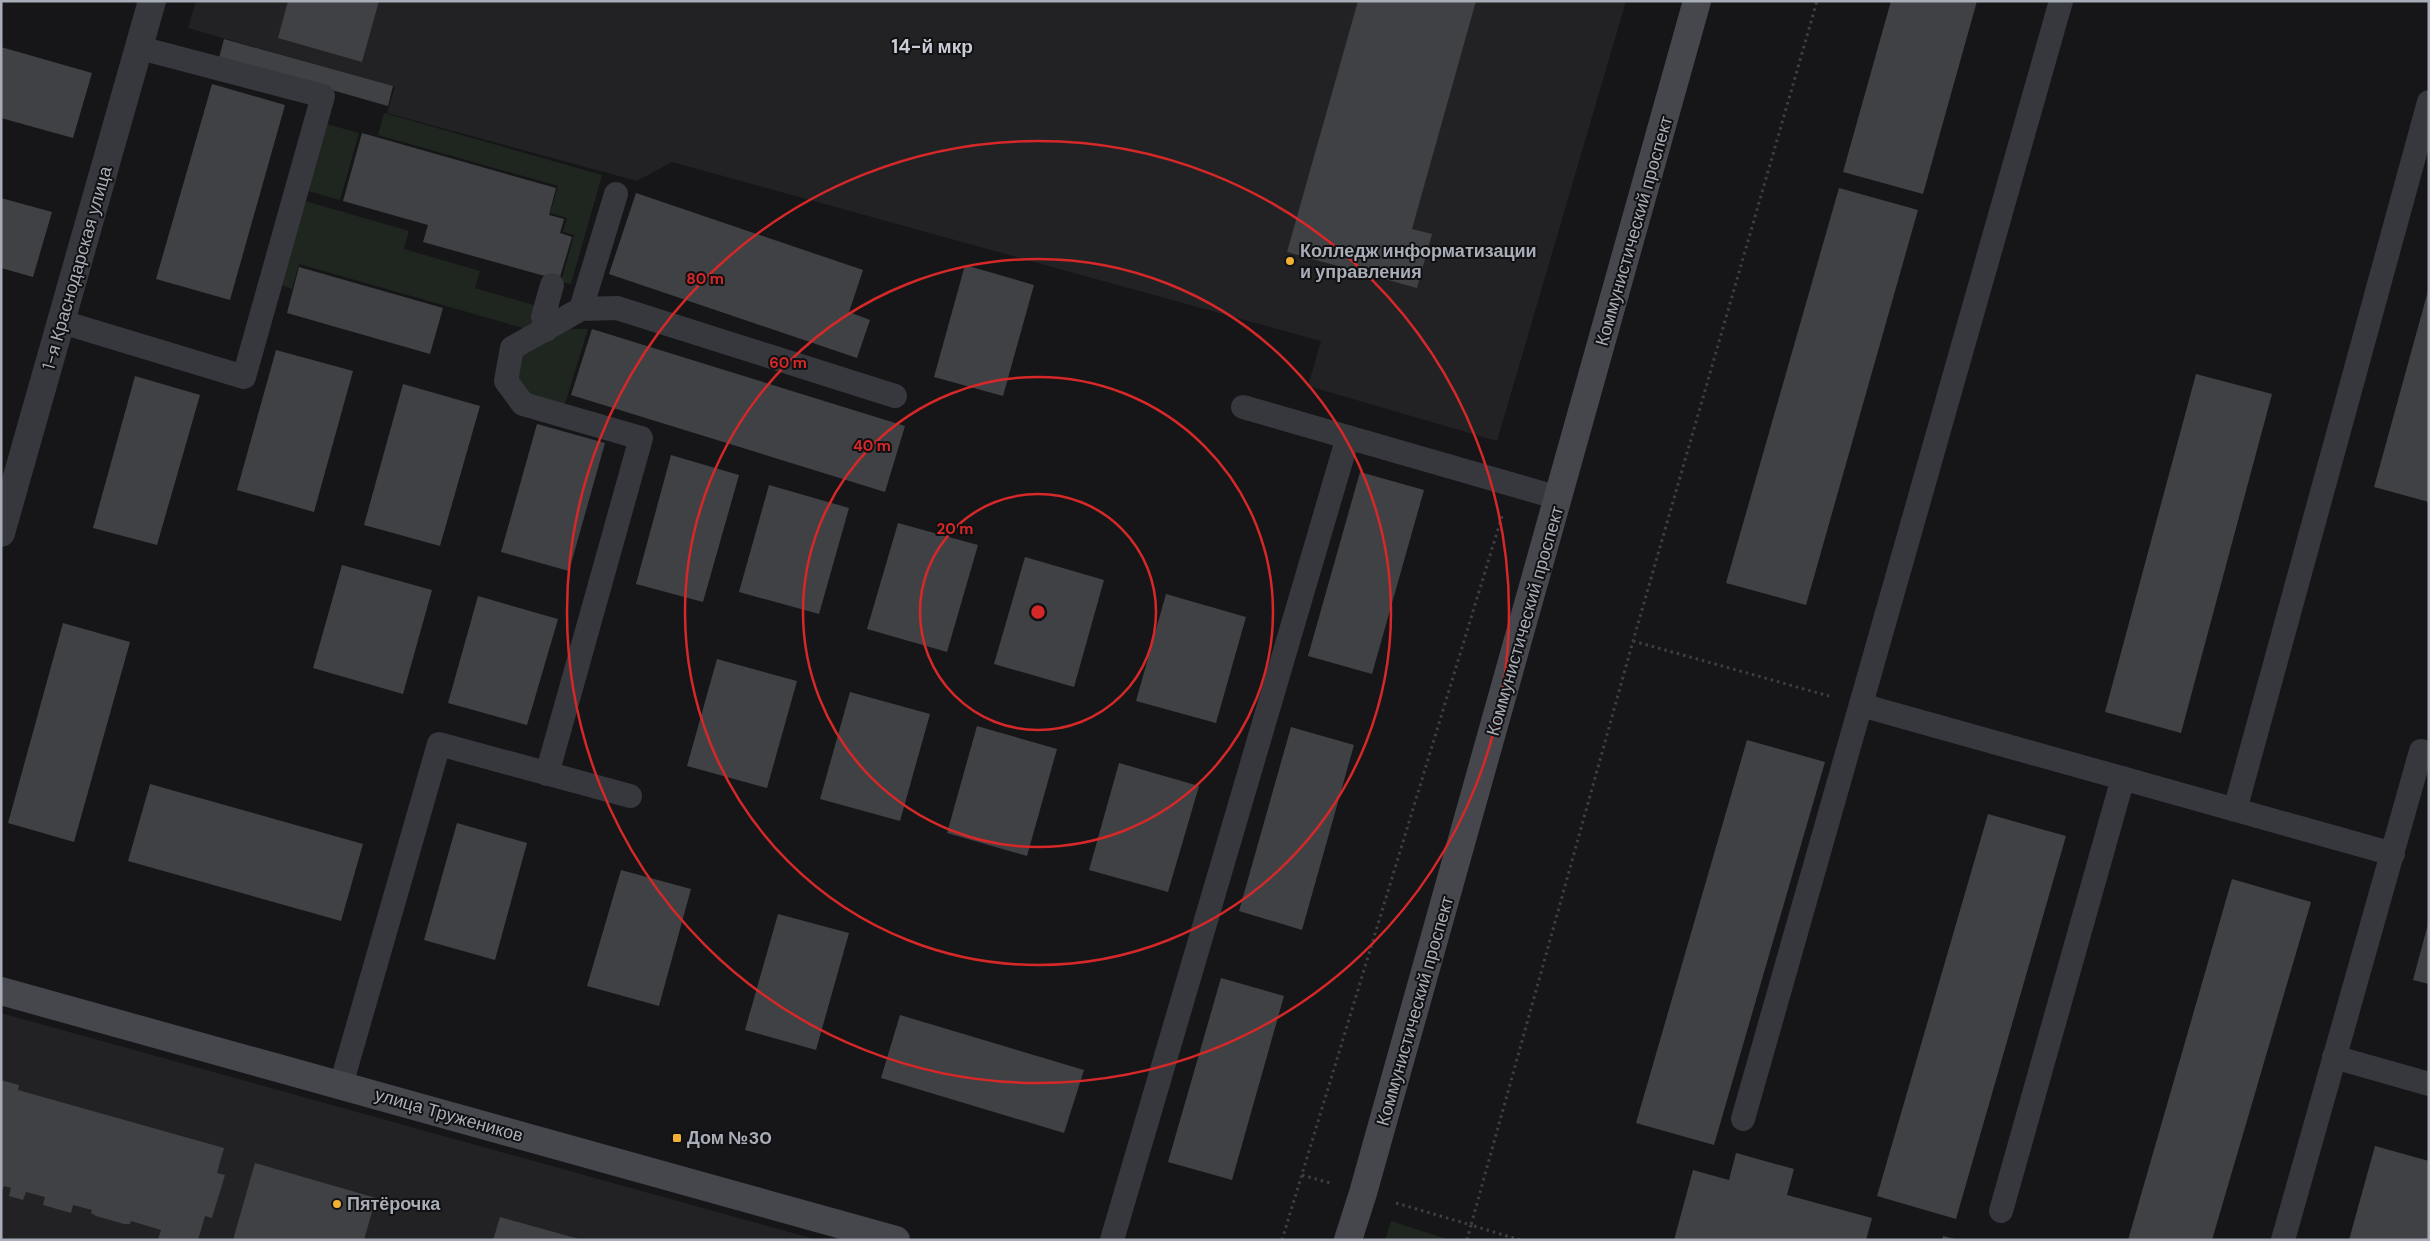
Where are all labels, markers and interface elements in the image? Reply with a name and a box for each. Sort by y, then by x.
district label: 14-й мкр [891,34,973,59]
street label: Коммунистический проспект [1590,113,1678,349]
street label: 1-я Краснодарская улица [36,162,118,373]
place label: Колледж информатизации и управления [1300,239,1537,284]
marker: Колледж информатизации и управления [1284,255,1296,267]
text: 80 m [686,269,724,289]
text: 60 m [769,353,807,373]
text: 40 m [853,436,891,456]
street label: Коммунистический проспект [1481,503,1569,739]
text: 20 m [937,519,973,539]
centre of rings [1029,603,1047,621]
street label: Коммунистический проспект [1371,893,1459,1129]
street label: улица Тружеников [372,1082,526,1148]
place label: Дом №30 [687,1126,772,1150]
marker: Дом №30 [671,1132,683,1144]
place label: Пятёрочка [347,1192,441,1216]
marker: Пятёрочка [331,1198,343,1210]

